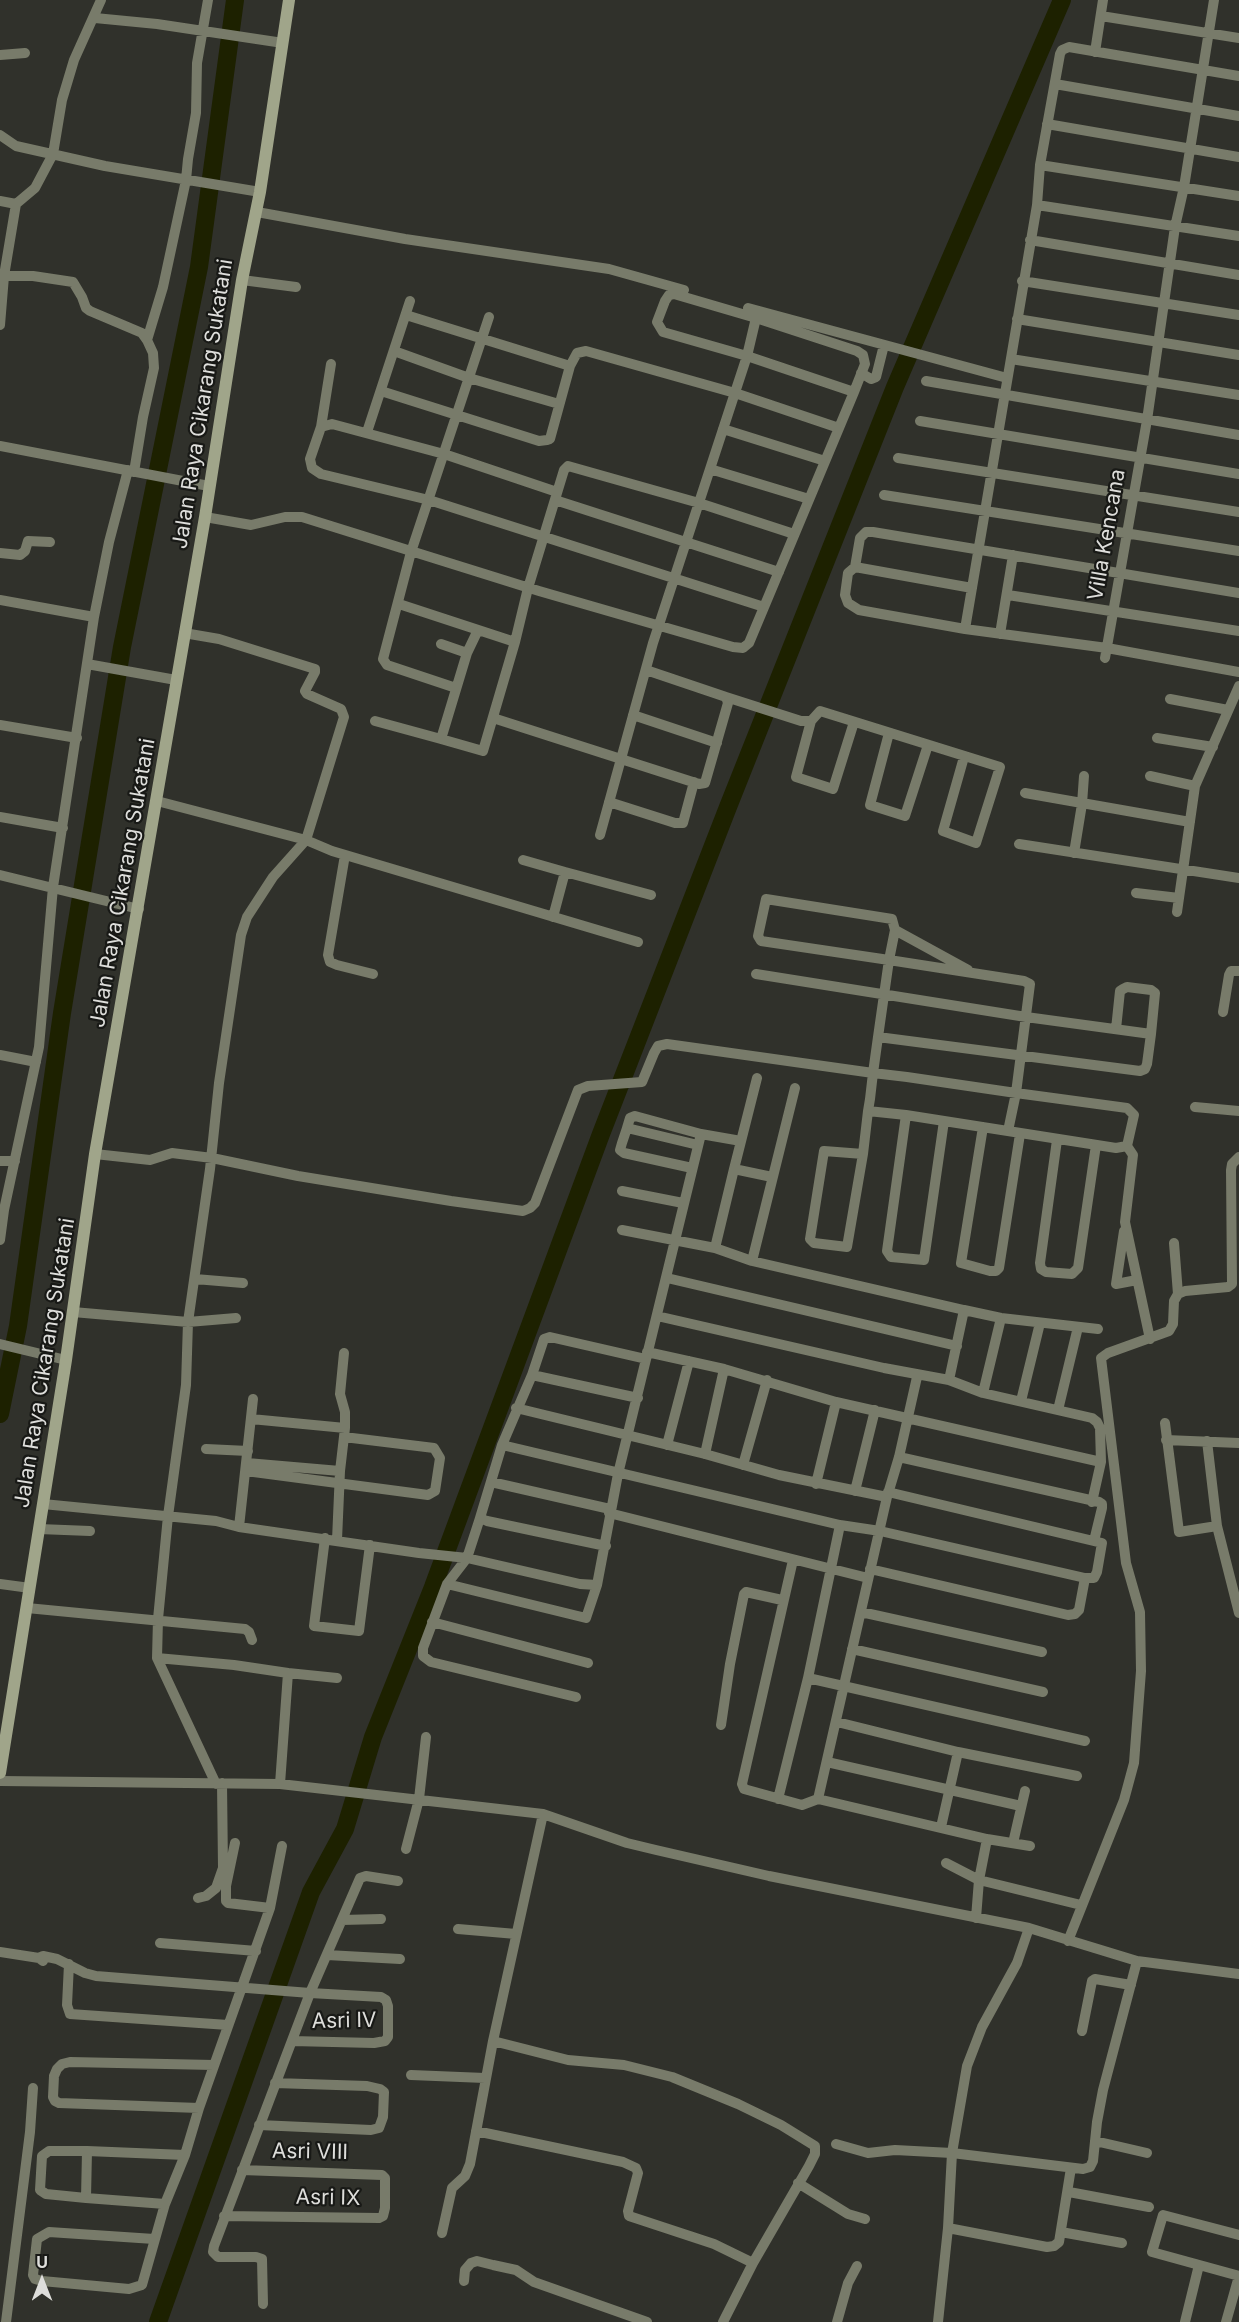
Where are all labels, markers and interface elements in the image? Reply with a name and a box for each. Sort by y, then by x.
street label: Jalan Raya Cikarang Sukatani [168,257,238,551]
street label: Villa Kencana [1083,467,1131,603]
street label: Jalan Raya Cikarang Sukatani [85,736,161,1030]
street label: Jalan Raya Cikarang Sukatani [10,1216,80,1510]
street label: Asri IV [311,2008,377,2034]
street label: Asri VIII [272,2139,348,2165]
street label: Asri IX [295,2185,361,2211]
north arrow [12,2250,72,2310]
text: U [36,2252,48,2272]

